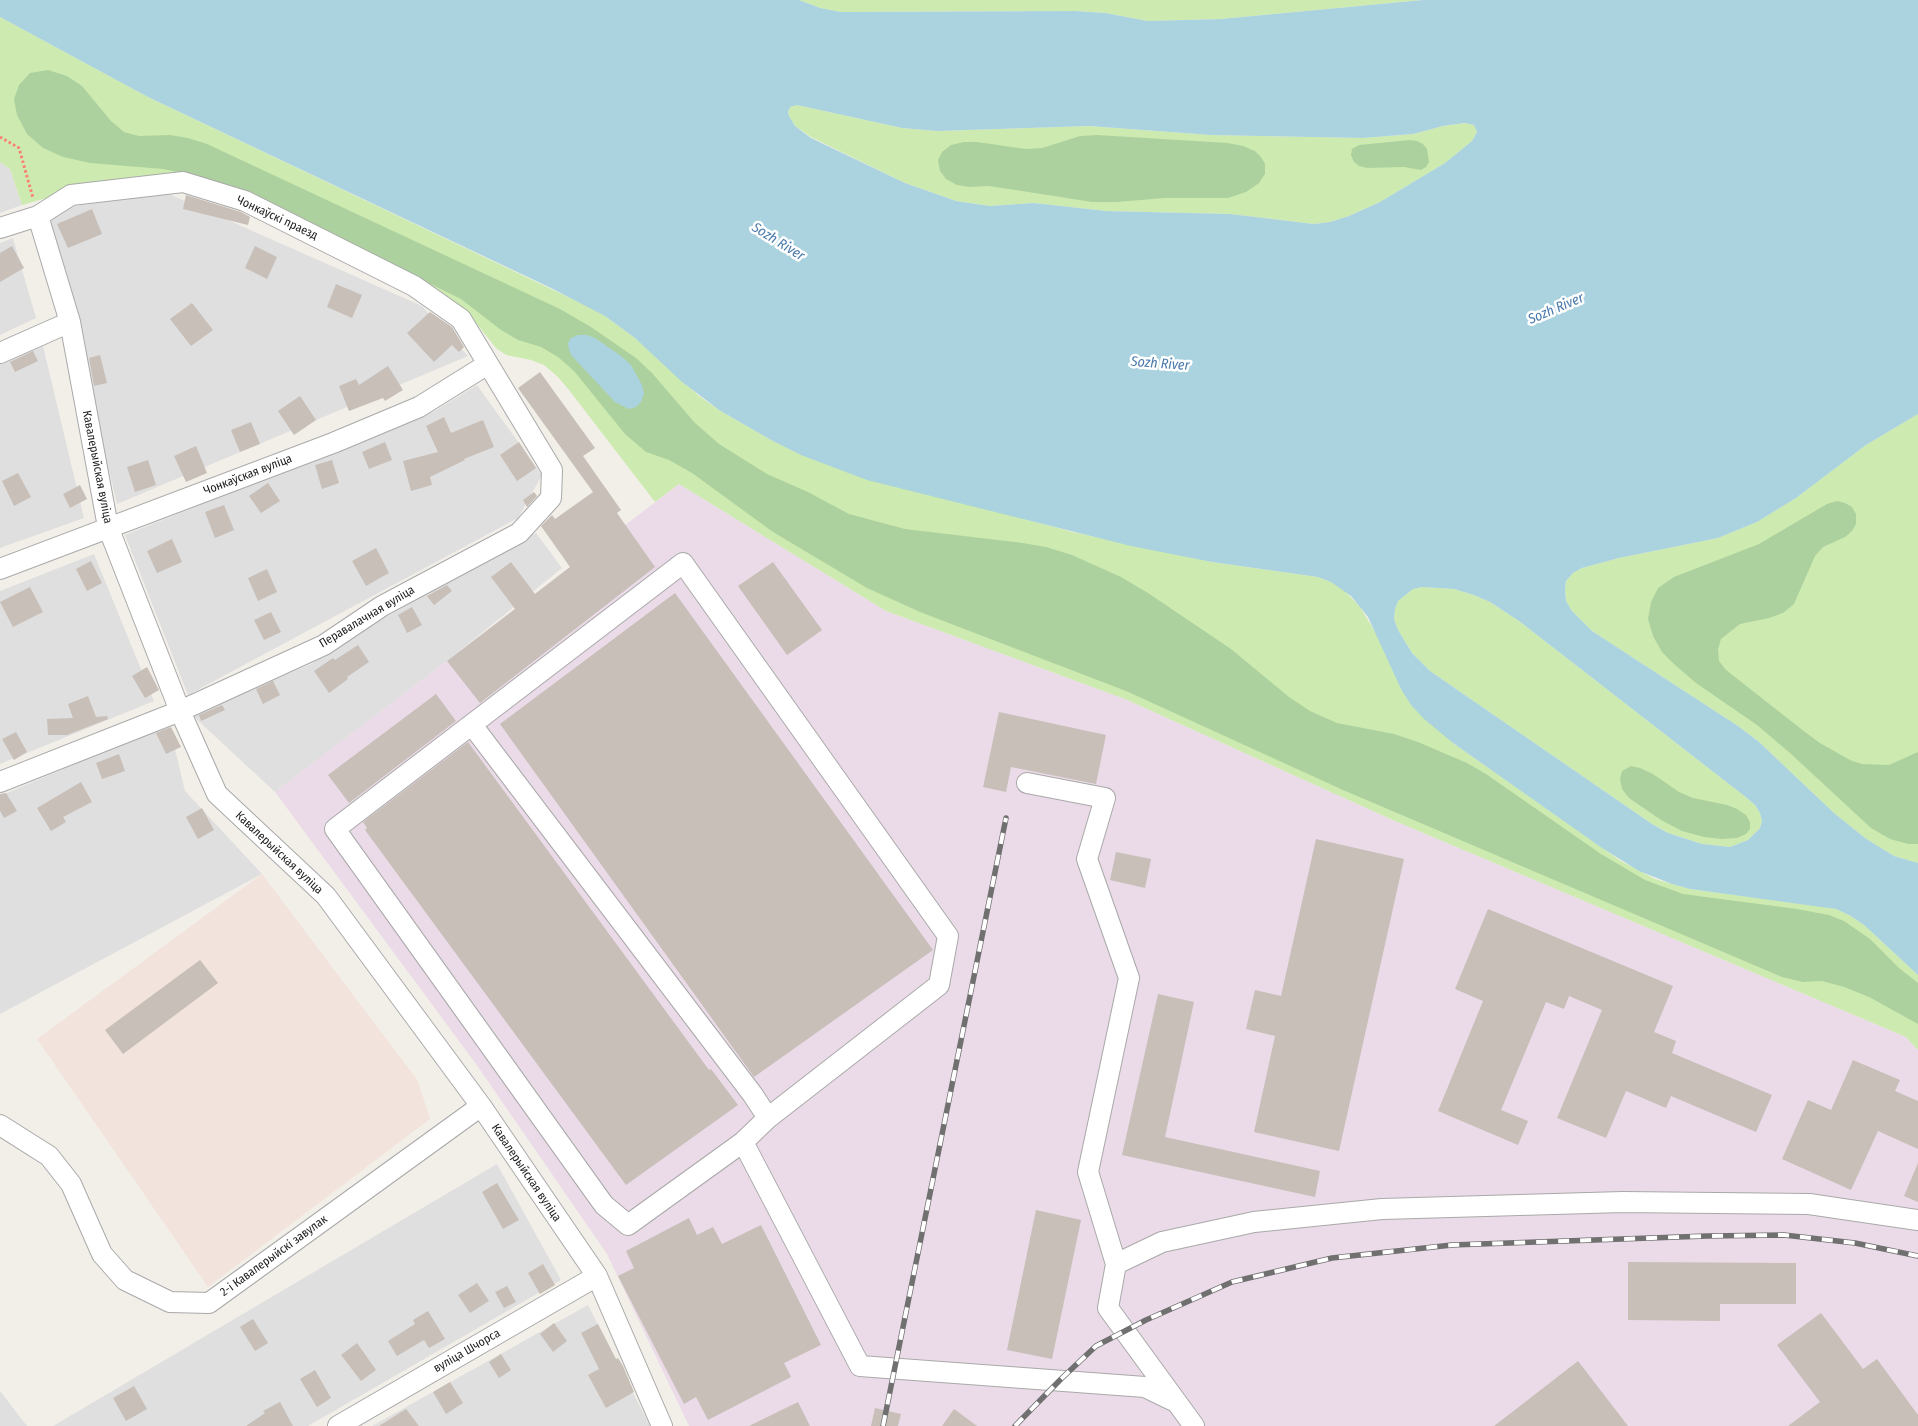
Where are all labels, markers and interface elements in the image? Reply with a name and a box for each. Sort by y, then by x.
street label: Чонкаўскі праезд [234,193,320,243]
water label: Sozh River [749,219,807,265]
water label: Sozh River [1526,290,1586,328]
water label: Sozh River [1130,354,1190,374]
street label: Кавалерыйская вуліца [79,409,115,525]
street label: Чонкаўская вуліца [202,452,294,498]
street label: Перавалачная вуліца [317,583,417,651]
street label: Кавалерыйская вуліца [232,809,326,897]
street label: Кавалерыйская вуліца [488,1121,564,1225]
street label: 2-і Кавалерыйскі завулак [218,1212,330,1300]
street label: вуліца Шчорса [431,1326,503,1376]

